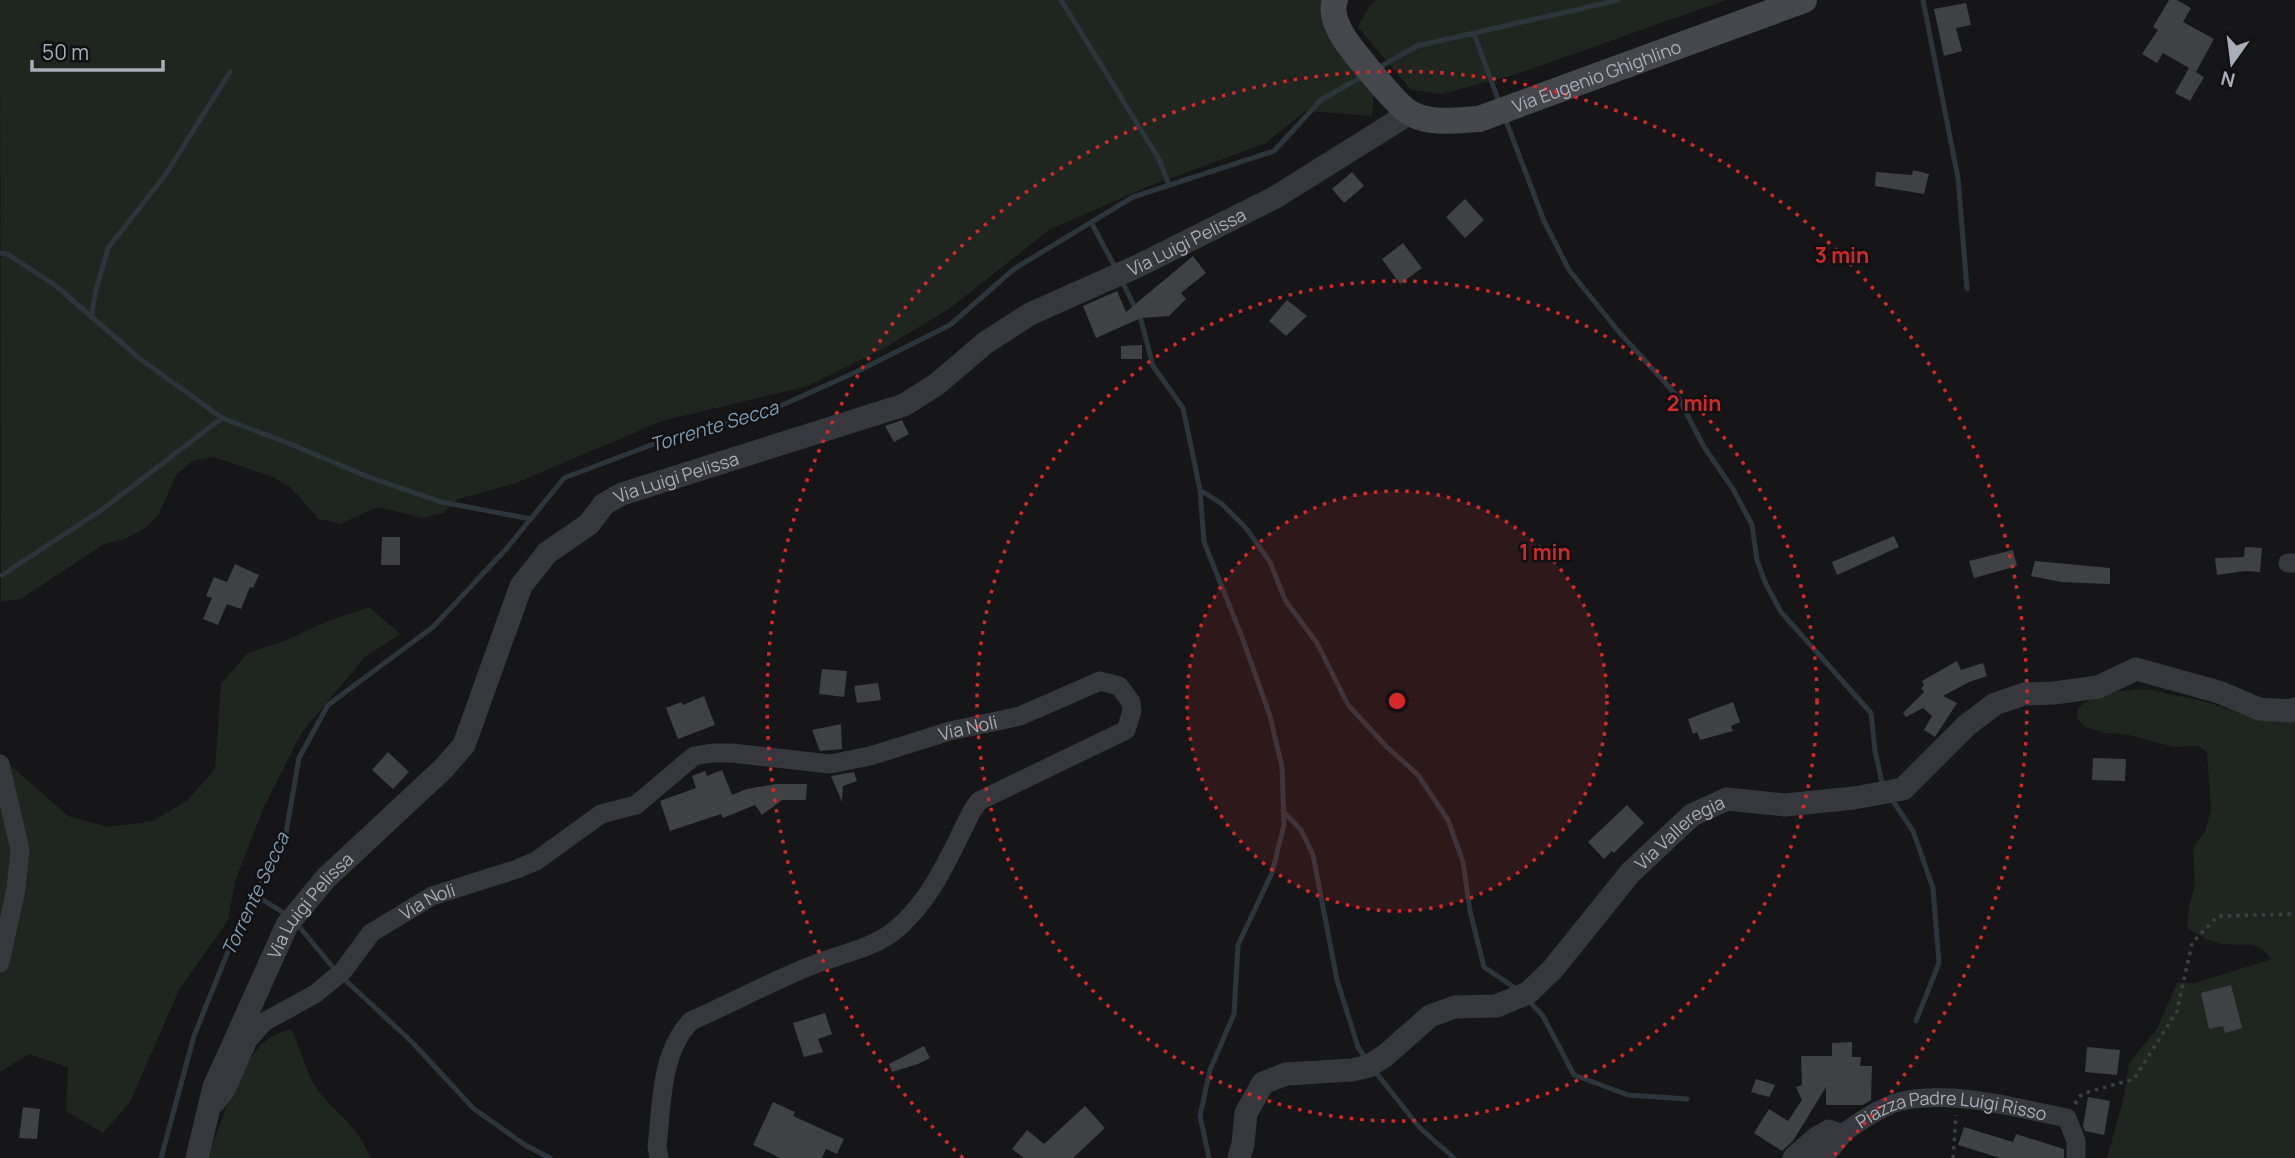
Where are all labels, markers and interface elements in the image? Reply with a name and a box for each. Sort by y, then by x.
scale bar [32,28,163,72]
north arrow [2197,28,2267,98]
street label: Via Eugenio Ghighlino [1509,34,1684,118]
text: 50 m [42,38,89,66]
text: N [2218,65,2238,94]
street label: Via Luigi Pelissa [1123,202,1250,281]
text: 3 min [1815,241,1869,269]
text: 2 min [1667,389,1721,417]
water label: Torrente Secca [647,394,783,458]
street label: Via Luigi Pelissa [609,446,742,508]
text: 1 min [1519,538,1571,566]
centre of rings [1385,689,1409,713]
street label: Via Noli [935,709,999,746]
street label: Via Valleregia [1629,790,1728,875]
water label: Torrente Secca [215,827,295,960]
street label: Via Luigi Pelissa [261,847,358,962]
street label: Via Noli [395,877,458,925]
street label: Piazza Padre Luigi Risso [1851,1085,2049,1134]

